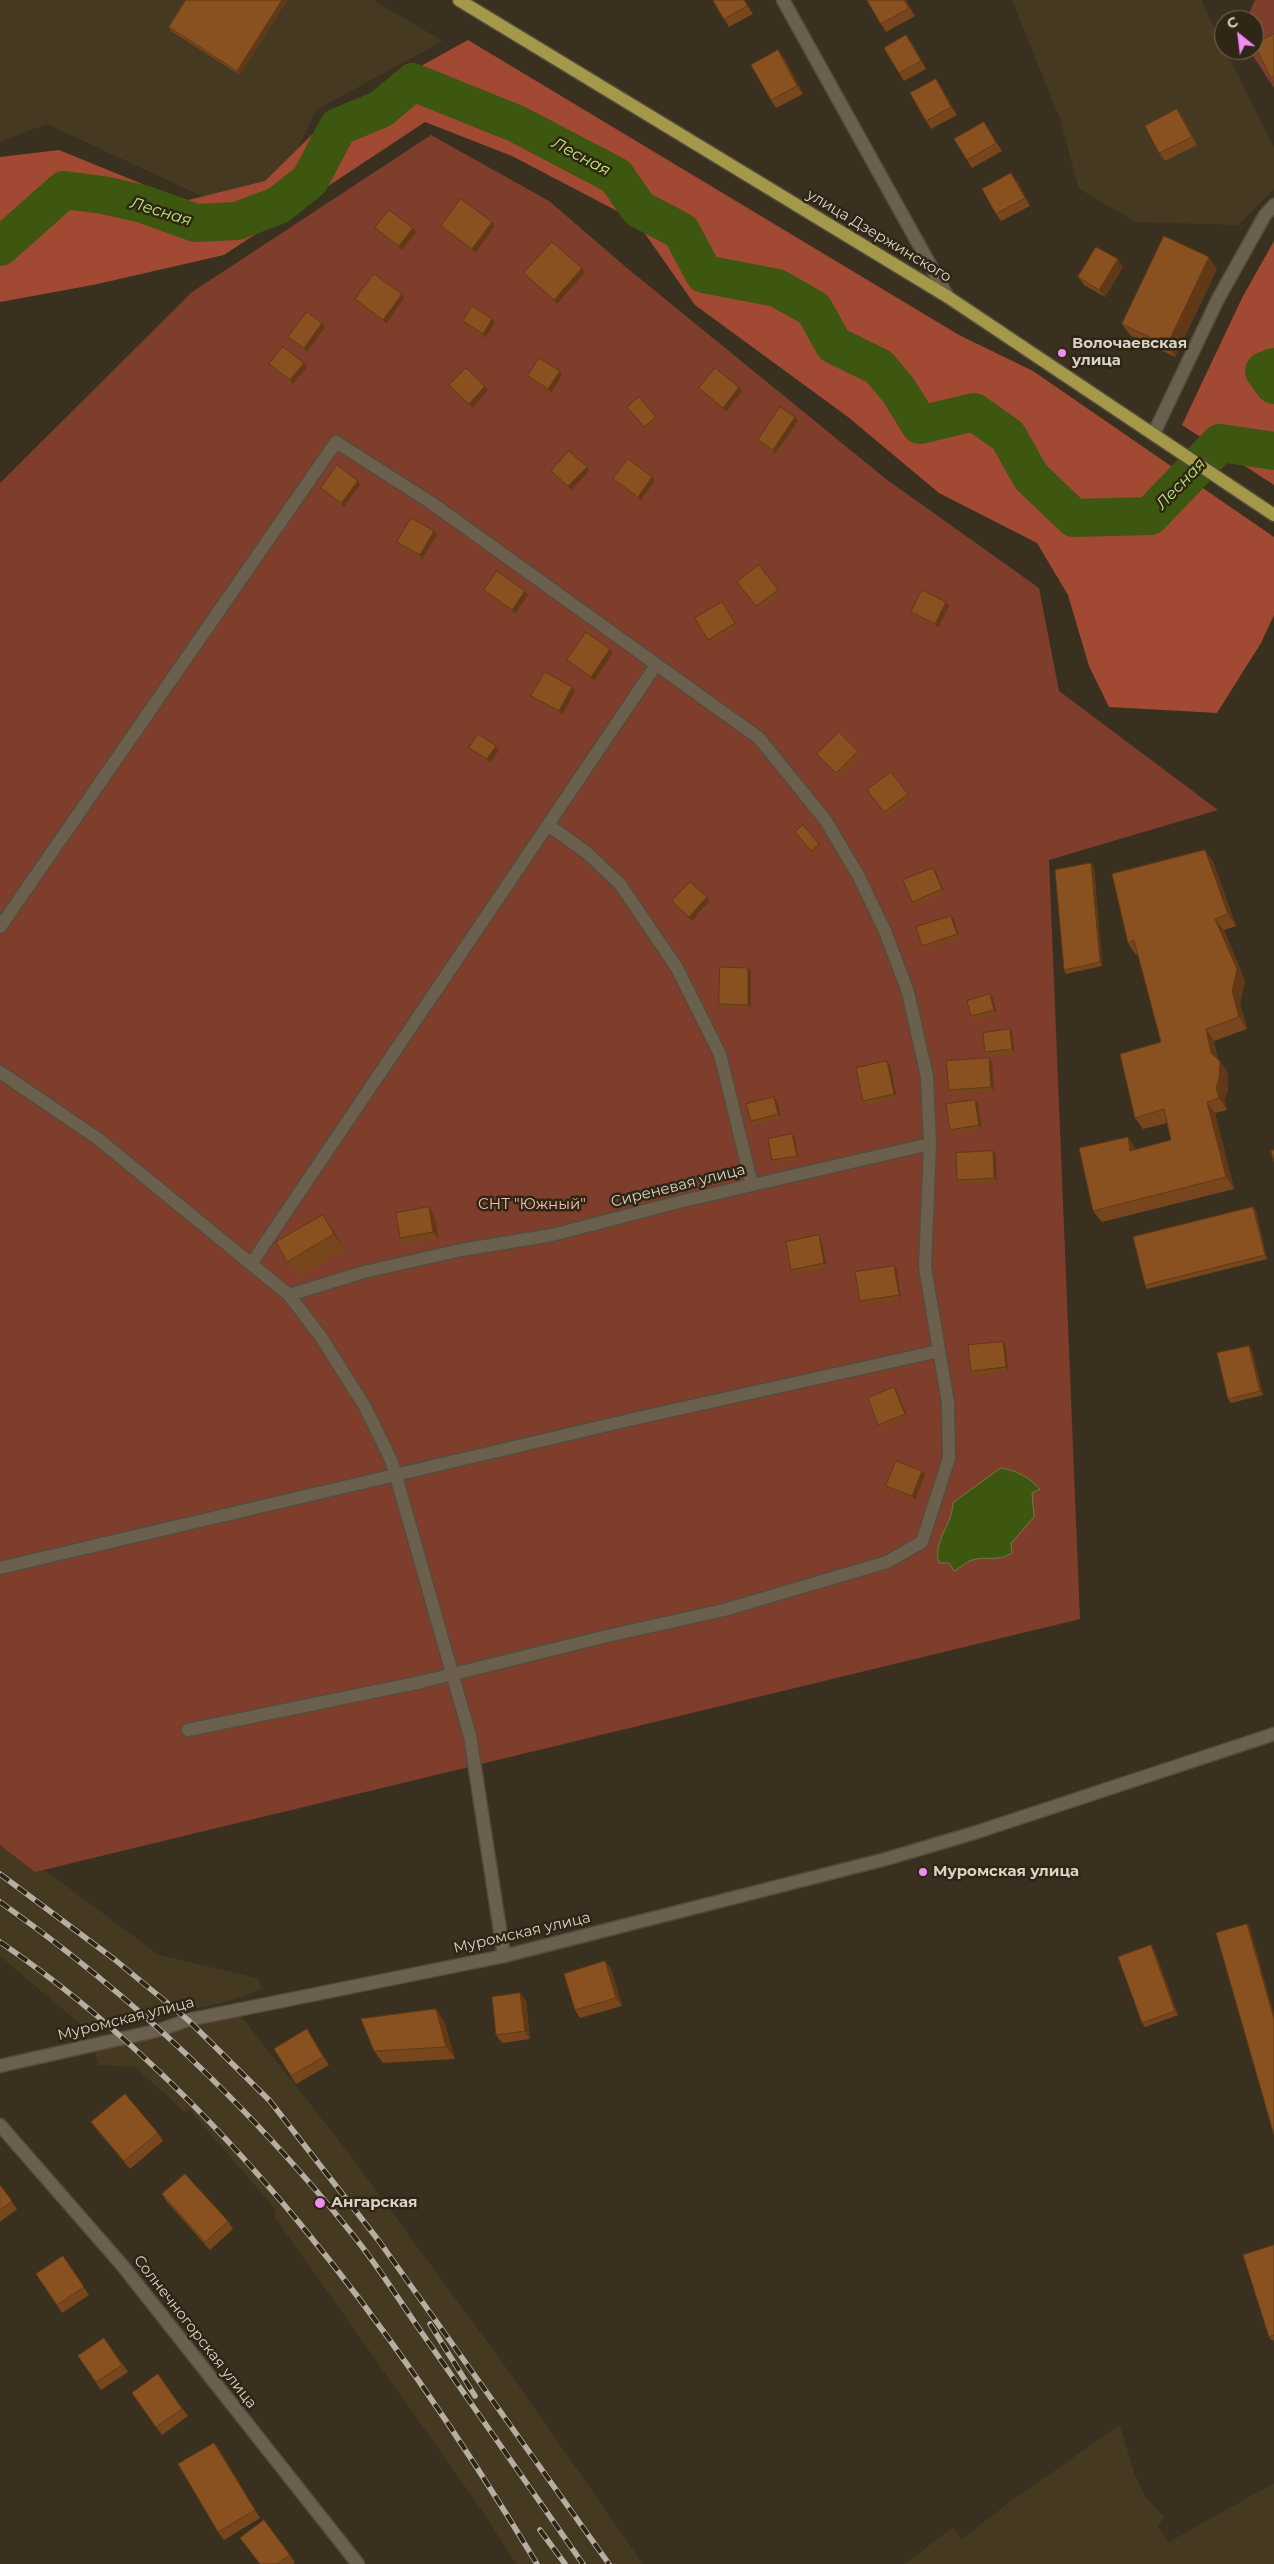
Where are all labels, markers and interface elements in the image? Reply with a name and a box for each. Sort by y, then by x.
north arrow [1214,10,1264,60]
text: С [1223,12,1241,33]
water label: Лесная [549,134,613,180]
street label: улица Дзержинского [803,186,955,286]
water label: Лесная [128,194,194,230]
place label: Волочаевская улица [1072,335,1187,370]
marker: Волочаевская улица [1056,347,1068,359]
water label: Лесная [1152,455,1210,513]
street label: Сиреневая улица [609,1161,747,1211]
park label: СНТ "Южный" [478,1196,586,1214]
place label: Муромская улица [933,1863,1079,1881]
marker: Муромская улица [917,1866,929,1878]
street label: Муромская улица [452,1908,592,1958]
street label: Муромская улица [56,1993,196,2045]
place label: Ангарская [331,2194,417,2212]
marker: Ангарская [313,2196,327,2210]
street label: Солнечногорская улица [130,2252,260,2412]

